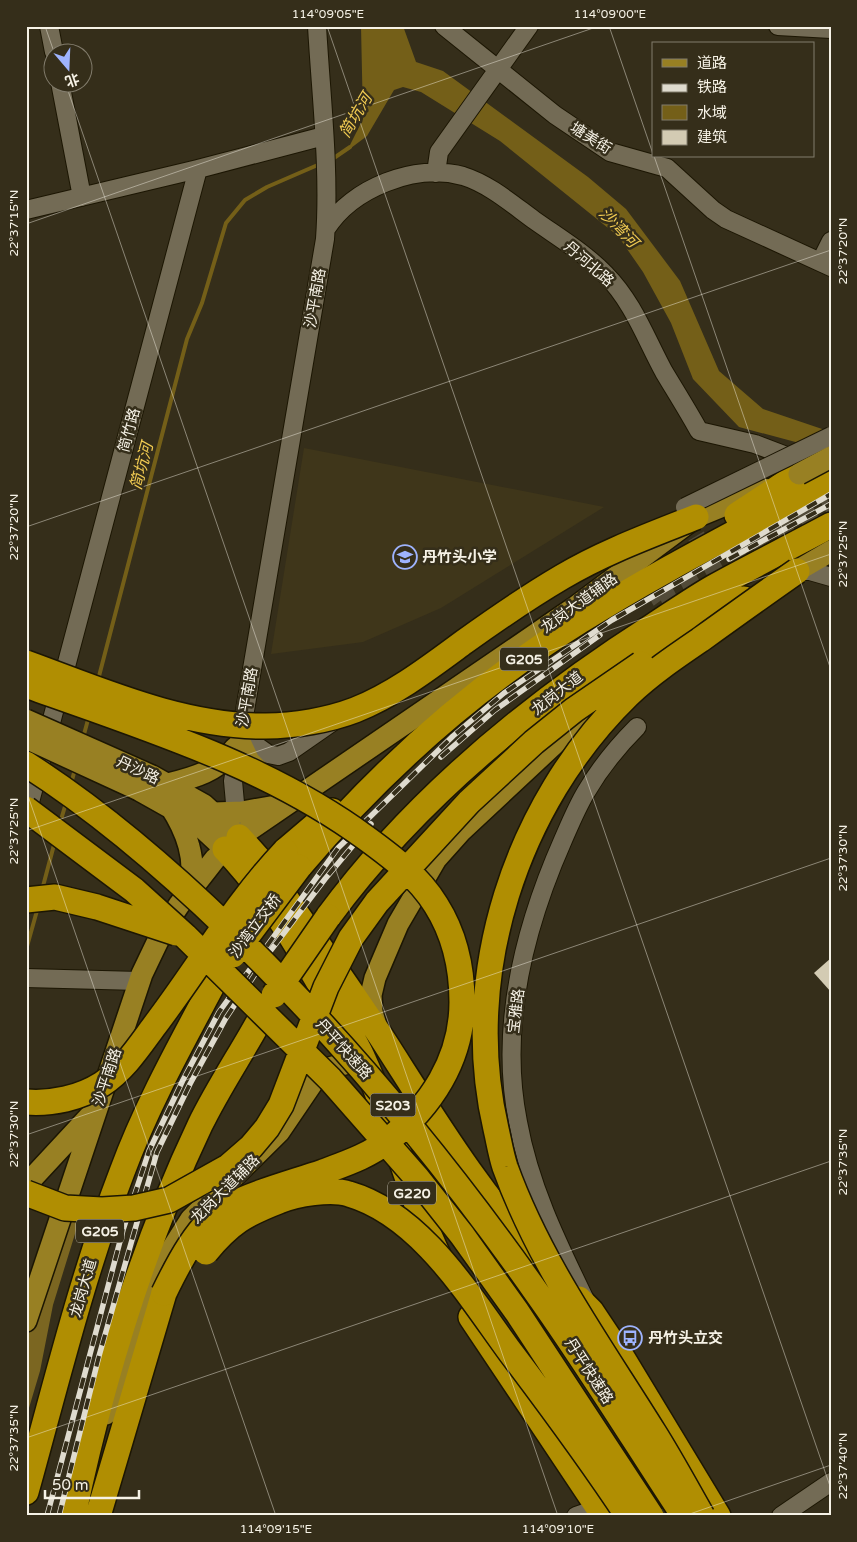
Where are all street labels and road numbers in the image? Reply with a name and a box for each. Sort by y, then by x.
street label: 塘美街 [567,118,615,158]
street label: 丹河北路 [560,238,618,290]
street label: 沙平南路 [301,267,329,329]
street label: 简竹路 [114,406,144,454]
street label: 龙岗大道辅路 [537,569,621,637]
road number: G205 [500,648,548,671]
street label: 沙平南路 [233,666,261,728]
street label: 龙岗大道 [528,667,586,719]
street label: 丹沙路 [114,752,162,788]
street label: 沙湾立交桥 [225,891,285,961]
street label: 宝雅路 [504,988,528,1034]
street label: 丹平快速路 [312,1015,376,1083]
street label: 沙平南路 [89,1046,125,1108]
road number: S203 [370,1094,416,1116]
street label: 龙岗大道辅路 [187,1151,263,1227]
road number: G220 [388,1182,436,1204]
road number: G205 [76,1220,124,1242]
street label: 龙岗大道 [66,1257,100,1319]
street label: 丹平快速路 [561,1335,617,1407]

